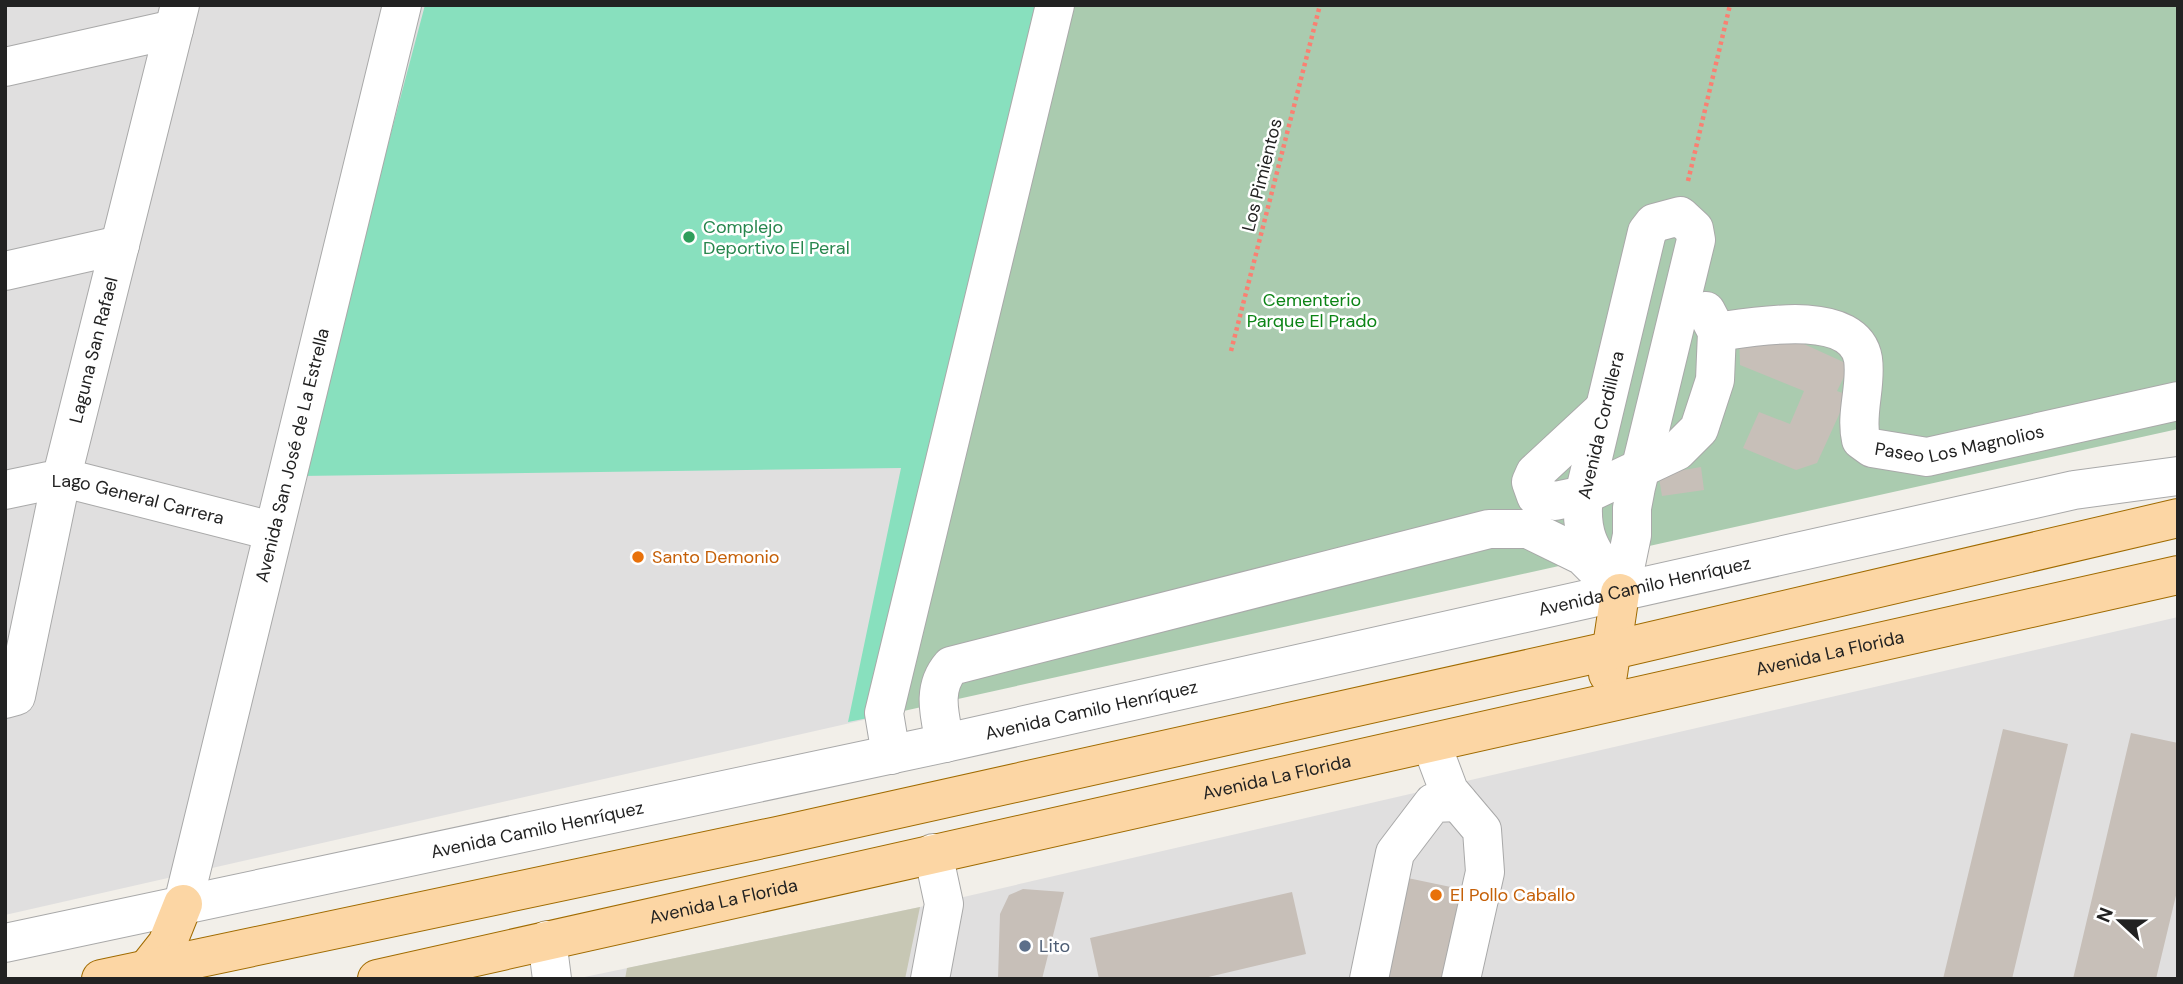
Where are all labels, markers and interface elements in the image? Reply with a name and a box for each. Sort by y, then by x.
street label: Los Pimientos [1236,116,1288,234]
place label: Complejo Deportivo El Peral [703,215,850,260]
marker: Complejo Deportivo El Peral [681,229,697,245]
street label: Laguna San Rafael [64,274,123,426]
park label: Cementerio Parque El Prado [1247,288,1377,333]
street label: Avenida San José de La Estrella [250,326,335,585]
street label: Avenida Cordillera [1572,349,1630,501]
street label: Paseo Los Magnolios [1873,419,2046,469]
street label: Lago General Carrera [52,469,227,530]
place label: Santo Demonio [652,545,779,569]
marker: Santo Demonio [630,549,646,565]
street label: Avenida Camilo Henríquez [1536,551,1753,622]
street label: Avenida La Florida [1753,625,1906,681]
street label: Avenida Camilo Henríquez [983,675,1200,746]
street label: Avenida La Florida [1200,749,1353,805]
street label: Avenida Camilo Henríquez [428,795,646,864]
street label: Avenida La Florida [647,873,800,930]
place label: El Pollo Caballo [1450,883,1576,907]
north arrow [2085,886,2155,956]
marker: El Pollo Caballo [1428,887,1444,903]
text: N [2091,904,2119,926]
place label: Lito [1039,934,1070,958]
marker: Lito [1017,938,1033,954]

